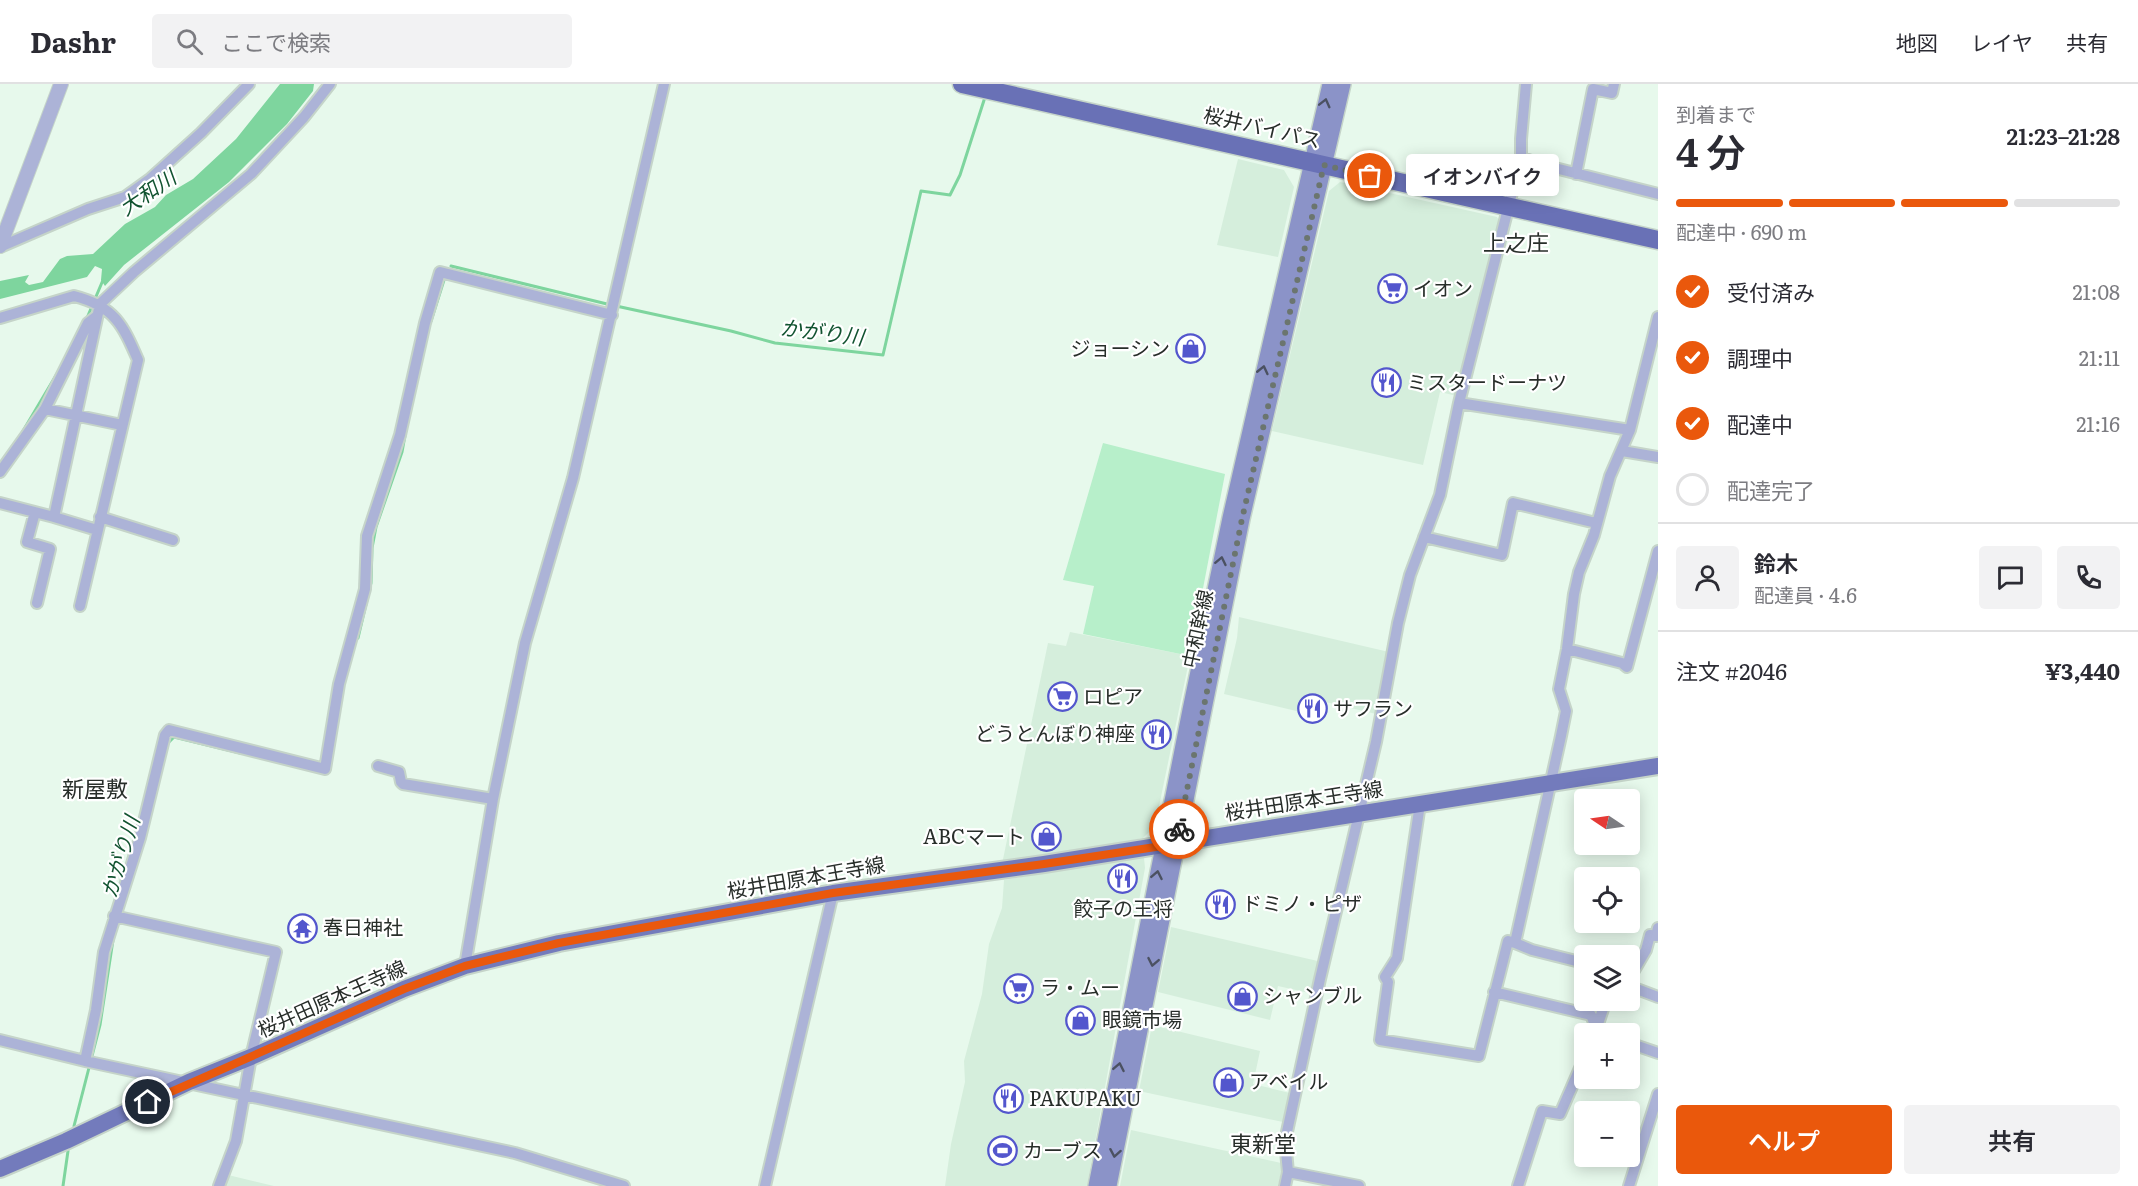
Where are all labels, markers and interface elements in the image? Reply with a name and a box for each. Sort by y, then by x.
search box [152,14,572,68]
text: Dashr [30,20,116,62]
icon: search [173,25,206,58]
text: ここで検索 [221,25,331,58]
text: 地図 [1896,26,1938,57]
text: レイヤ [1971,26,2033,57]
text: 共有 [2066,26,2108,57]
street label: 桜井バイパス [1201,98,1324,154]
one-way arrow [1318,98,1331,108]
text: 到着まで [1676,98,1756,128]
text: 21:23–21:28 [2007,119,2120,152]
text: 4 分 [1676,121,1746,179]
pin [1344,150,1395,201]
callout: イオンバイク [1406,155,1559,197]
water label: 大和川 [112,159,183,221]
icon: bag [1353,159,1386,192]
text: イオンバイク [1423,160,1542,190]
text: 配達中 · 690 m [1676,216,1807,246]
district label: 上之庄 [1483,225,1549,258]
place label: イオン [1413,272,1473,302]
supermarket icon: イオン [1376,273,1408,305]
icon: check [1676,275,1709,308]
text: 受付済み [1727,275,1815,308]
text: 21:08 [2072,276,2120,306]
water label: かがり川 [779,310,868,351]
place label: ジョーシン [1070,332,1170,362]
shop icon: ジョーシン [1175,333,1207,365]
icon: check [1676,341,1709,374]
text: 調理中 [1727,341,1793,374]
text: 21:11 [2079,342,2120,372]
one-way arrow [1255,366,1268,376]
place label: ミスタードーナツ [1407,366,1567,396]
restaurant icon: ミスタードーナツ [1370,367,1402,399]
icon: check [1676,407,1709,440]
text: 配達中 [1727,407,1793,440]
text: 21:16 [2076,408,2120,438]
text: 配達完了 [1727,473,1815,506]
button: person [1676,546,1739,609]
text: 鈴木 [1754,546,1798,579]
button: chat [1979,546,2042,609]
button: phone [2057,546,2120,609]
one-way arrow [1214,556,1227,566]
text: 配達員 · 4.6 [1754,579,1857,609]
street label: 中和幹線 [1173,586,1219,671]
text: 注文 #2046 [1676,654,1787,687]
text: ¥3,440 [2045,654,2120,687]
place label: ロピア [1083,680,1143,710]
supermarket icon: ロピア [1046,681,1078,713]
place label: サフラン [1333,692,1413,722]
restaurant icon: サフラン [1296,693,1328,725]
place label: どうとんぼり神座 [975,717,1135,747]
restaurant icon: どうとんぼり神座 [1140,718,1172,750]
district label: 新屋敷 [62,771,128,804]
street label: 桜井田原本王寺線 [1222,772,1385,826]
north arrow [1574,789,1640,855]
map controls [1574,789,1640,1167]
courier [1149,799,1209,859]
water label: かがり川 [92,810,146,901]
icon: bike [1163,813,1196,846]
place label: ABCマート [923,820,1025,850]
shop icon: ABCマート [1030,821,1062,853]
street label: 桜井田原本王寺線 [724,847,887,905]
restaurant icon: 餃子の王将 [1107,862,1139,894]
button: locate [1574,867,1640,933]
one-way arrow [1149,871,1162,881]
place label: ドミノ・ピザ [1242,887,1362,917]
restaurant icon: ドミノ・ピザ [1205,888,1237,920]
place label: 餃子の王将 [1073,892,1173,922]
place label: 春日神社 [323,911,403,941]
temple icon: 春日神社 [286,912,318,944]
button: layers [1574,945,1640,1011]
street label: 桜井田原本王寺線 [252,951,410,1043]
one-way arrow [1147,956,1160,966]
place label: ラ・ムー [1040,971,1120,1001]
supermarket icon: ラ・ムー [1003,972,1035,1004]
place label: シャンブル [1263,979,1362,1009]
shop icon: シャンブル [1226,980,1258,1012]
place label: 眼鏡市場 [1102,1003,1182,1033]
shop icon: 眼鏡市場 [1065,1004,1097,1036]
button: + [1574,1023,1640,1089]
one-way arrow [1112,1062,1125,1072]
place label: アベイル [1249,1065,1329,1095]
shop icon: アベイル [1212,1066,1244,1098]
pin [122,1076,173,1127]
place label: PAKUPAKU [1029,1082,1142,1112]
restaurant icon: PAKUPAKU [992,1083,1024,1115]
icon: home [131,1085,164,1118]
button: − [1574,1101,1640,1167]
button: ヘルプ [1676,1105,1892,1174]
button: 共有 [1904,1105,2120,1174]
district label: 東新堂 [1230,1126,1296,1159]
place label: カーブス [1023,1134,1102,1164]
sports icon: カーブス [986,1135,1018,1167]
one-way arrow [1109,1148,1122,1158]

